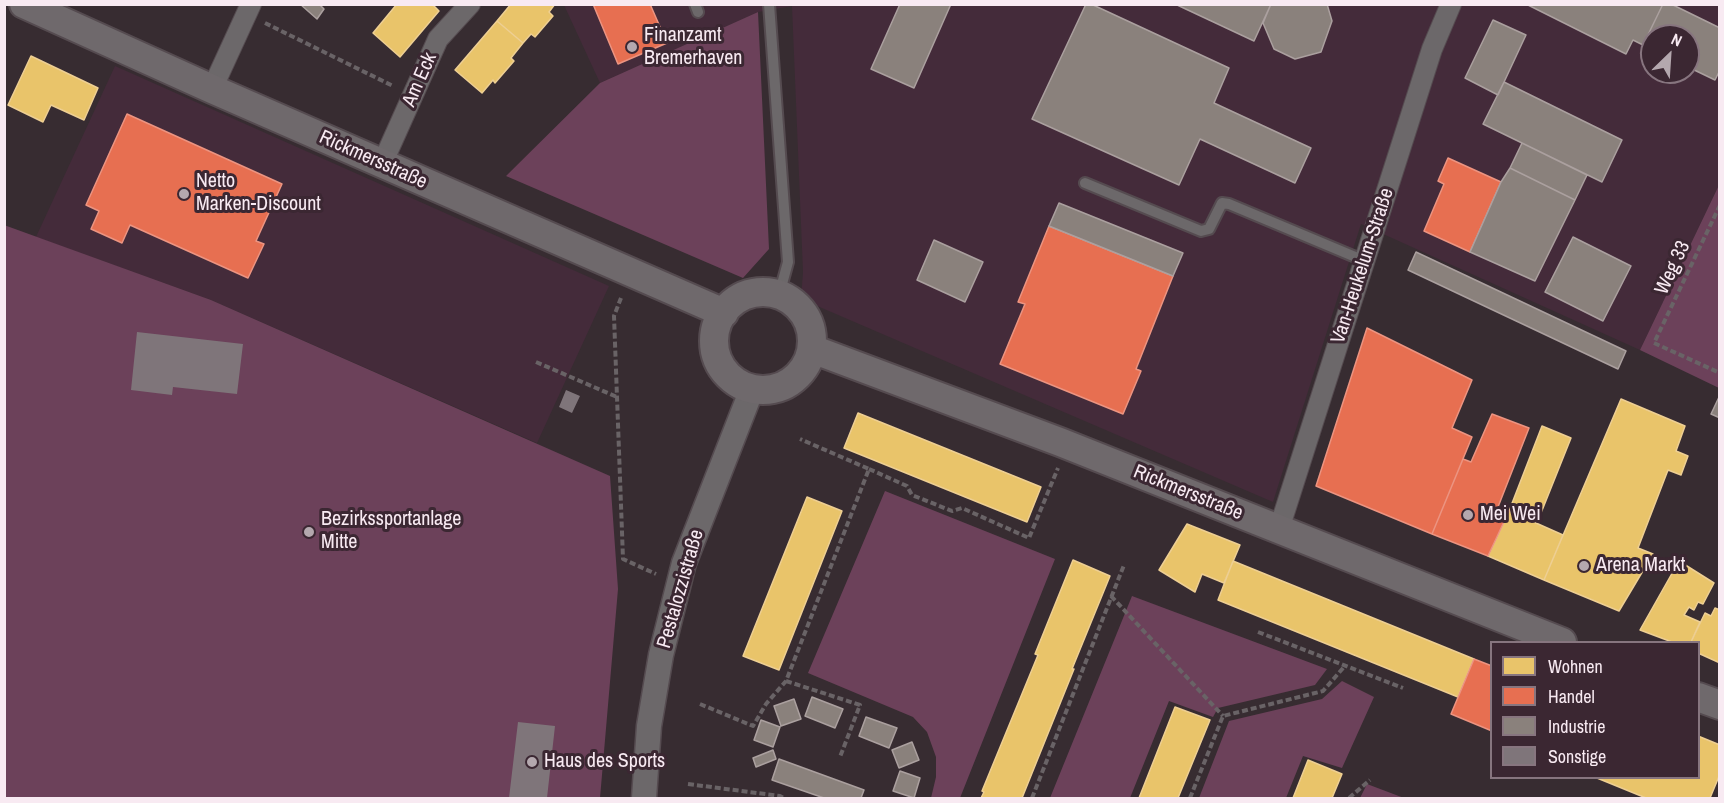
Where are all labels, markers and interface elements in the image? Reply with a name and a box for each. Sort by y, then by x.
place label: Finanzamt Bremerhaven [644,24,742,71]
north arrow [1640,24,1700,84]
text: N [1668,28,1686,51]
marker: Finanzamt Bremerhaven [625,40,639,54]
street label: Am Eck [398,49,442,111]
street label: Rickmersstraße [315,126,431,194]
place label: Netto Marken-Discount [196,170,321,217]
street label: Van-Heukelum-Straße [1327,185,1399,347]
marker: Netto Marken-Discount [177,187,191,201]
street label: Weg 33 [1650,237,1696,299]
street label: Rickmersstraße [1130,460,1246,526]
place label: Mei Wei [1480,503,1541,527]
place label: Bezirkssportanlage Mitte [321,508,461,555]
marker: Mei Wei [1461,508,1475,522]
marker: Bezirkssportanlage Mitte [302,525,316,539]
street label: Pestalozzistraße [653,527,709,651]
place label: Arena Markt [1596,554,1685,578]
marker: Arena Markt [1577,559,1591,573]
legend [1490,641,1700,779]
text: Wohnen [1548,654,1603,679]
text: Handel [1548,684,1595,709]
text: Industrie [1548,714,1605,739]
text: Sonstige [1548,744,1606,769]
place label: Haus des Sports [544,750,665,774]
marker: Haus des Sports [525,755,539,769]

